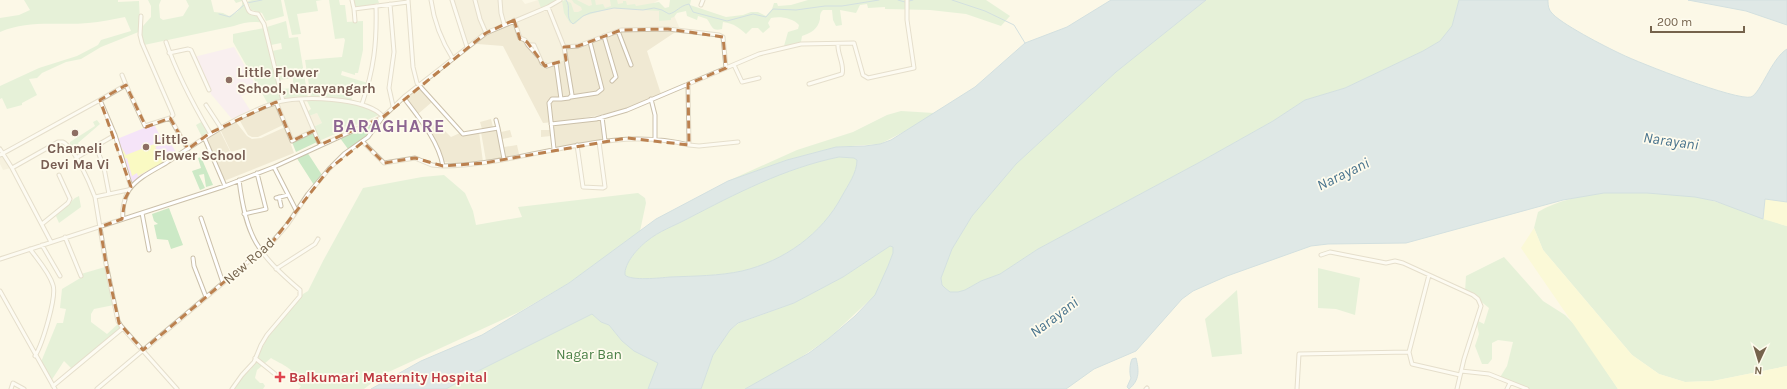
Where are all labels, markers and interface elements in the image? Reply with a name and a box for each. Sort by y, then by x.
scale bar [1651,8,1744,34]
text: 200 m [1657,15,1692,29]
place label: Little Flower School, Narayangarh [237,64,376,97]
marker: Little Flower School, Narayangarh [224,75,234,85]
district label: BARAGHARE [332,115,446,137]
marker: Chameli Devi Ma Vi [70,128,80,138]
water label: Narayani [1642,128,1700,154]
place label: Little Flower School [154,131,246,164]
place label: Chameli Devi Ma Vi [40,140,110,173]
marker: Little Flower School [141,142,151,152]
water label: Narayani [1314,154,1372,194]
street label: New Road [220,234,278,288]
water label: Narayani [1026,293,1082,341]
north arrow [1739,341,1779,381]
park label: Nagar Ban [556,346,622,363]
text: N [1754,364,1763,377]
place label: Balkumari Maternity Hospital [289,369,487,386]
marker: Balkumari Maternity Hospital [274,371,286,383]

